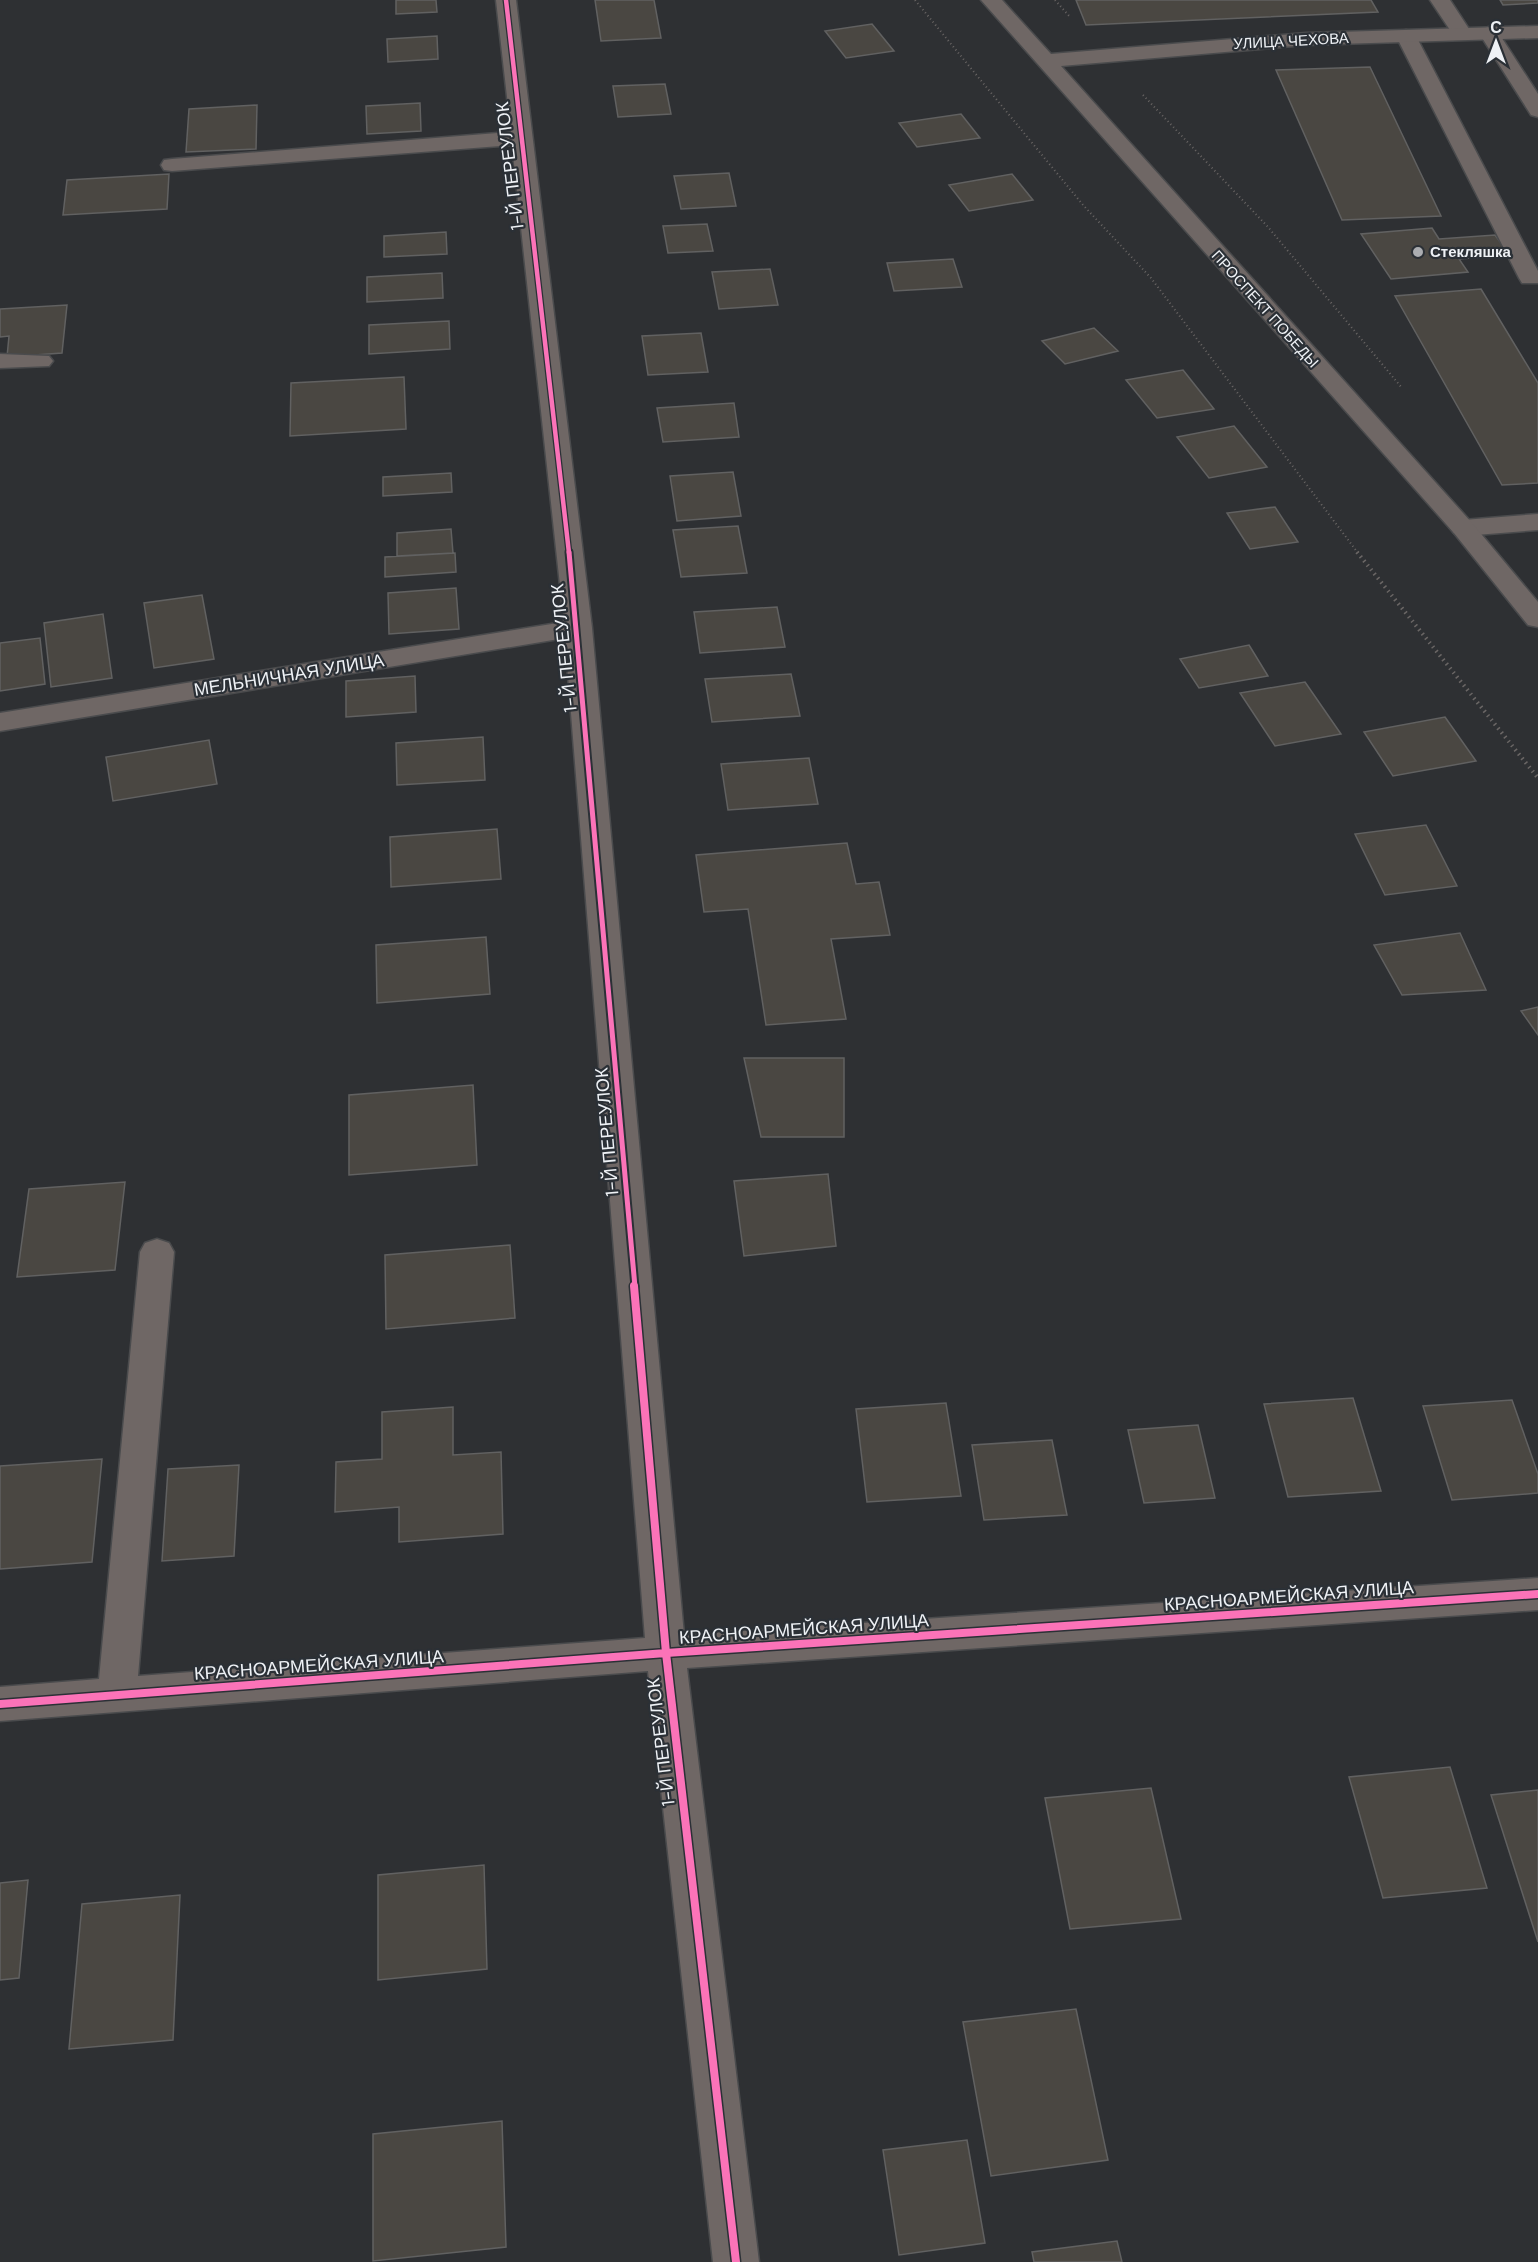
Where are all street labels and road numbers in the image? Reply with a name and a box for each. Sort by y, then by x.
street label: УЛИЦА ЧЕХОВА [1233,28,1349,54]
street label: 1-Й ПЕРЕУЛОК [490,100,530,232]
street label: ПРОСПЕКТ ПОБЕДЫ [1207,246,1323,372]
street label: 1-Й ПЕРЕУЛОК [545,582,583,713]
street label: МЕЛЬНИЧНАЯ УЛИЦА [192,648,386,702]
street label: 1-Й ПЕРЕУЛОК [589,1066,625,1197]
street label: КРАСНОАРМЕЙСКАЯ УЛИЦА [1163,1575,1415,1617]
street label: КРАСНОАРМЕЙСКАЯ УЛИЦА [678,1608,930,1650]
street label: КРАСНОАРМЕЙСКАЯ УЛИЦА [193,1644,445,1686]
street label: 1-Й ПЕРЕУЛОК [641,1676,681,1808]

